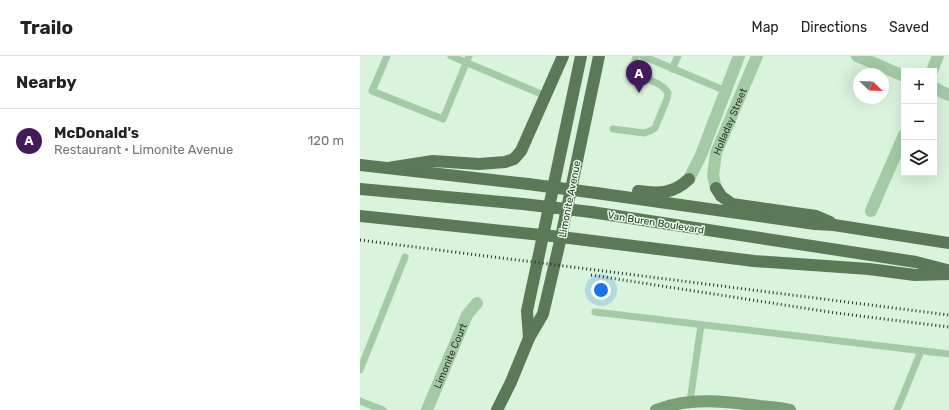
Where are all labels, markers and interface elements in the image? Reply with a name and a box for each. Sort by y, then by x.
text: Trailo [20,16,73,39]
text: Map [752,19,779,36]
text: Directions [801,19,867,36]
text: Saved [889,19,929,36]
pin: A [626,60,652,93]
north arrow [853,68,889,104]
map controls [901,68,937,176]
button: + [901,68,937,104]
text: Nearby [16,72,77,92]
street label: Holladay Street [711,86,750,157]
button: − [901,104,937,140]
text: McDonald's [54,124,139,142]
text: A [24,133,34,148]
text: 120 m [308,133,344,148]
button: layers [901,140,937,176]
text: Restaurant · Limonite Avenue [54,142,233,157]
street label: Limonite Avenue [557,159,583,239]
street label: Van Buren Boulevard [607,209,705,237]
your location [591,280,611,300]
street label: Limonite Court [432,322,470,390]

